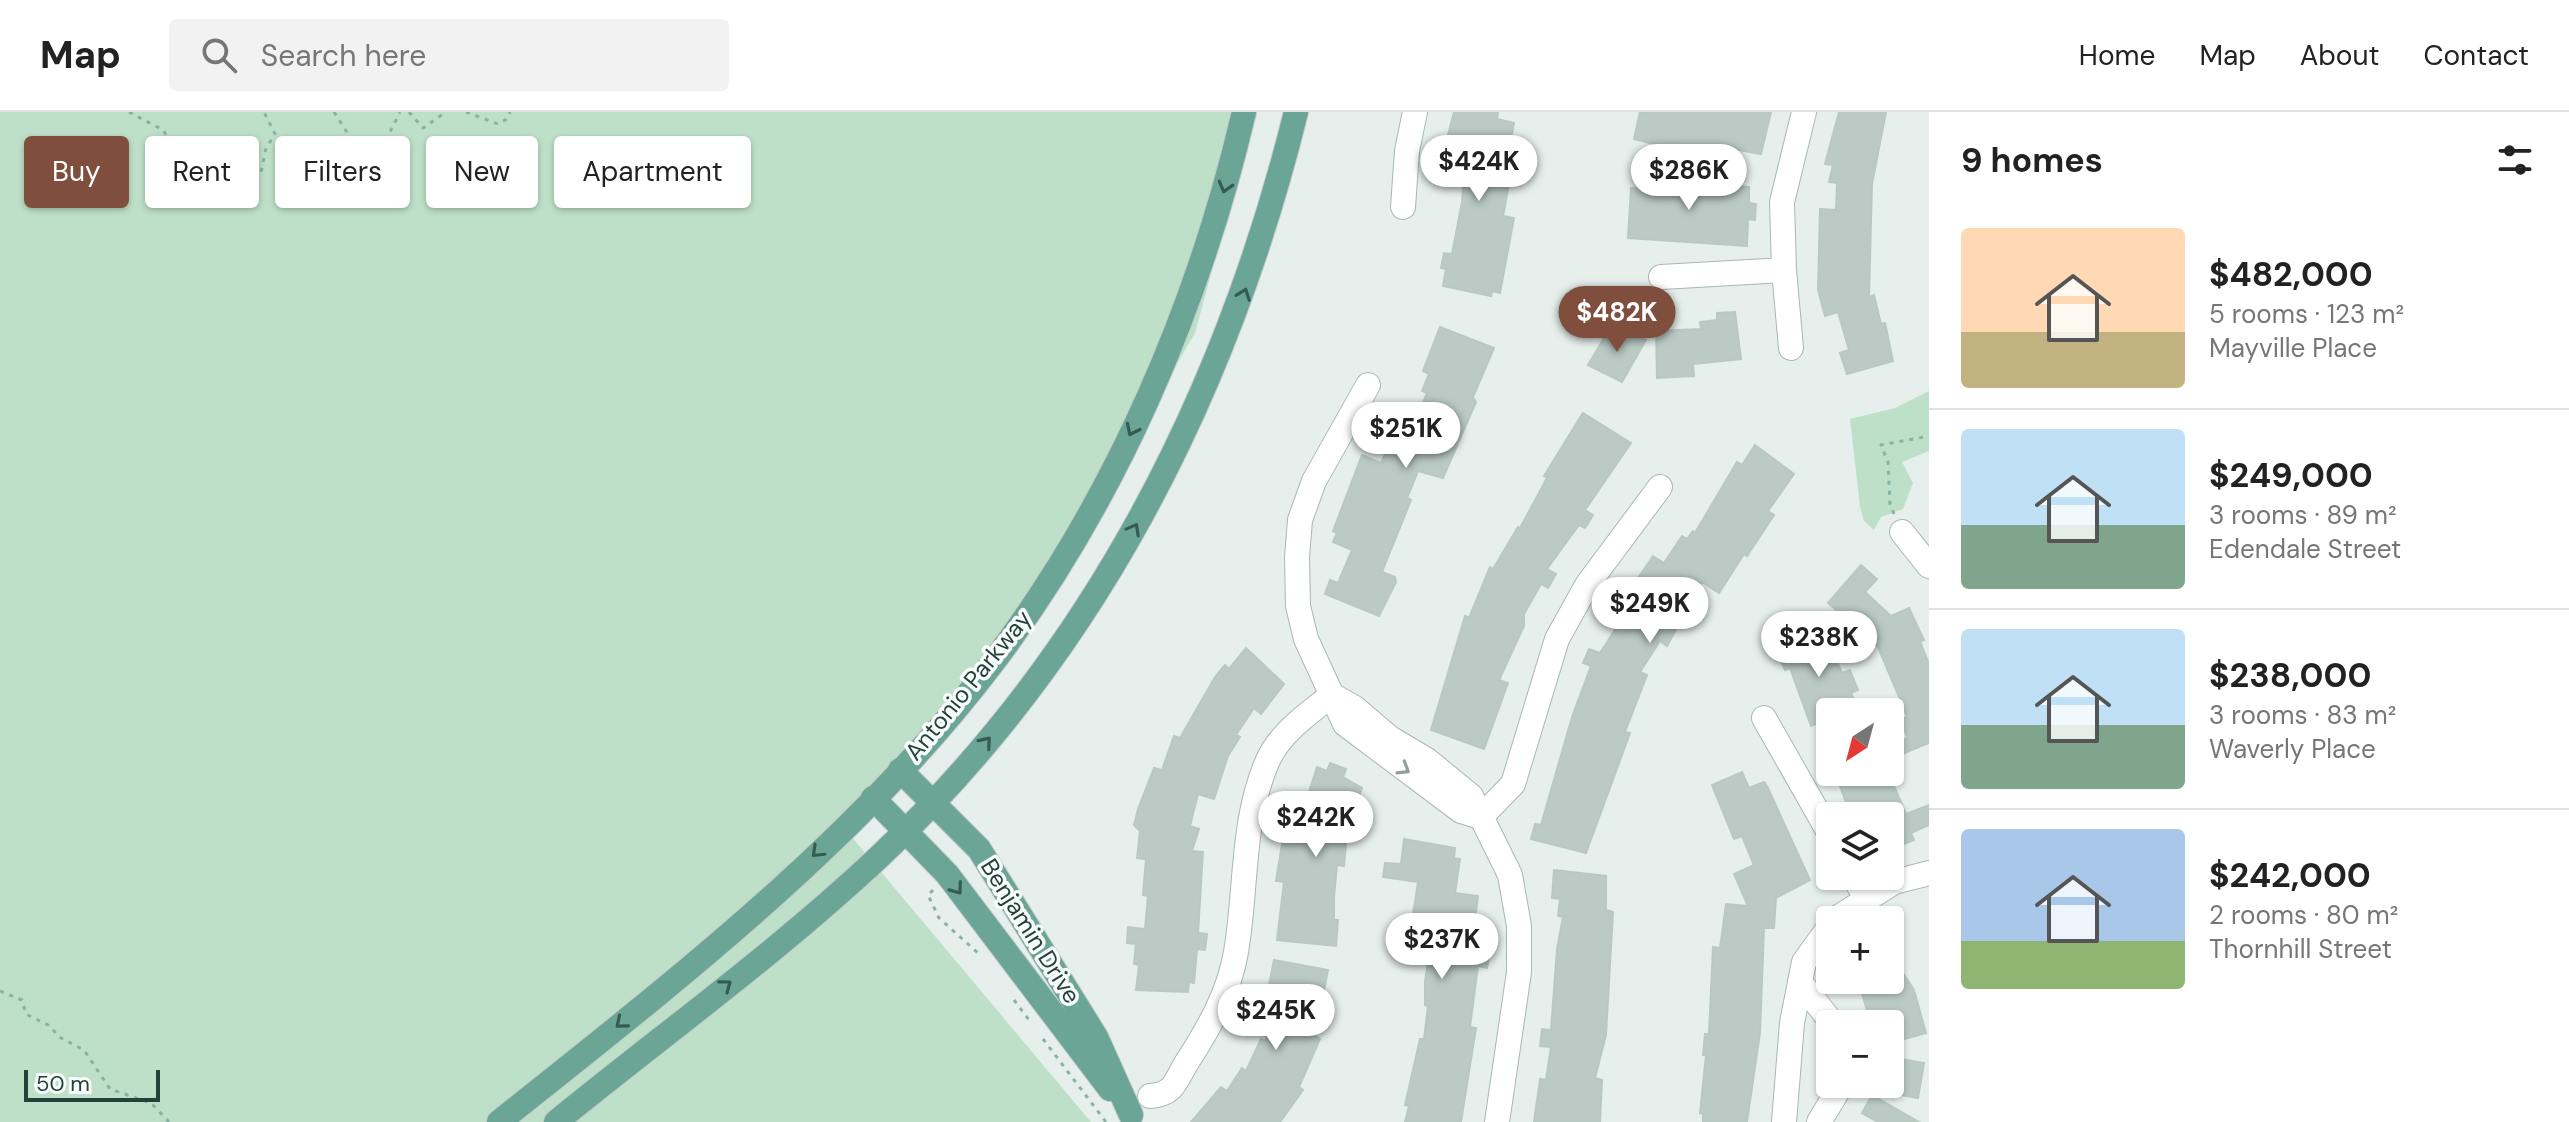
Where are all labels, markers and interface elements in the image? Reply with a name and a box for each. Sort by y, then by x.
search box [169,19,729,91]
text: Map [40,30,121,80]
icon: search [197,33,241,77]
text: Search here [261,36,426,75]
text: Home [2079,37,2155,74]
text: Map [2199,37,2256,74]
text: About [2300,37,2379,74]
text: Contact [2423,37,2529,74]
pin: $424K [1423,135,1535,203]
chip: Buy [24,136,129,208]
chip: Rent [145,136,259,208]
chip: Filters [275,136,410,208]
chip: New [426,136,538,208]
chip: Apartment [554,136,751,208]
text: 9 homes [1961,138,2103,183]
icon: filters [2493,138,2537,182]
text: $424K [1438,144,1520,178]
pin: $286K [1633,144,1745,212]
text: $286K [1649,153,1729,187]
one-way arrow [1217,180,1234,194]
text: $482,000 [2209,252,2373,297]
icon: home [2025,260,2121,356]
pin: $482K [1561,286,1673,354]
one-way arrow [1234,287,1251,301]
text: $482K [1577,295,1657,329]
text: 5 rooms · 123 m² [2209,297,2404,331]
text: Mayville Place [2209,331,2377,365]
pin: $251K [1350,402,1462,470]
text: $251K [1369,411,1443,445]
one-way arrow [1127,422,1142,437]
text: $249,000 [2209,453,2373,498]
icon: home [2025,461,2121,557]
text: 3 rooms · 89 m² [2209,498,2397,532]
one-way arrow [1124,522,1139,537]
text: Edendale Street [2209,532,2401,566]
pin: $249K [1594,577,1706,645]
text: $249K [1610,586,1690,620]
street label: Antonio Parkway [898,604,1038,766]
pin: $238K [1763,611,1875,679]
text: $238K [1779,620,1859,654]
text: $238,000 [2209,653,2371,698]
icon: home [2025,661,2121,757]
north arrow [1816,698,1904,786]
map controls [1816,698,1904,1098]
text: 3 rooms · 83 m² [2209,698,2396,732]
text: Waverly Place [2209,732,2376,766]
one-way arrow [976,737,991,752]
one-way arrow [1395,759,1410,774]
pin: $242K [1260,791,1372,859]
text: $242K [1276,800,1356,834]
button: layers [1816,802,1904,890]
one-way arrow [812,843,826,858]
street label: Benjamin Drive [974,853,1088,1009]
text: $242,000 [2209,853,2371,898]
icon: home [2025,861,2121,957]
one-way arrow [948,880,962,894]
text: 2 rooms · 80 m² [2209,898,2398,932]
button: + [1816,906,1904,994]
pin: $237K [1386,913,1498,981]
text: $237K [1403,922,1481,956]
text: Thornhill Street [2209,932,2392,966]
one-way arrow [717,981,732,995]
pin: $245K [1220,984,1332,1052]
text: $245K [1236,993,1316,1027]
button: − [1816,1010,1904,1098]
one-way arrow [616,1013,631,1028]
scale bar [24,1066,160,1102]
text: 50 m [36,1069,90,1098]

